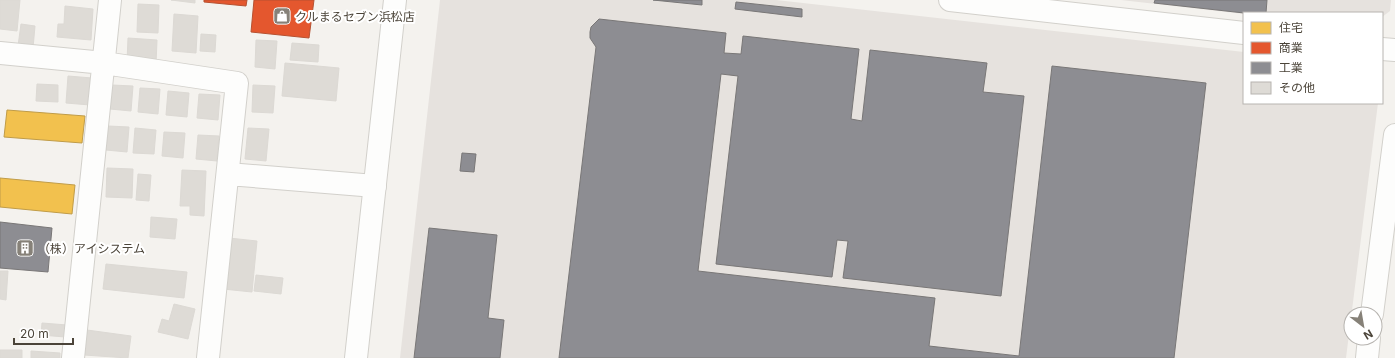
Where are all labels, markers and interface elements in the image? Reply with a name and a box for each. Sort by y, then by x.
shop icon: クルまるセブン浜松店 [272,6,292,26]
place label: クルまるセブン浜松店 [295,9,415,24]
legend [1243,12,1383,104]
text: 住宅 [1279,20,1303,35]
text: 商業 [1279,40,1303,55]
text: 工業 [1279,60,1303,75]
text: その他 [1279,80,1315,95]
building icon: （株）アイシステム [15,238,35,258]
place label: （株）アイシステム [38,241,145,256]
north arrow [1343,306,1383,346]
scale bar [14,320,73,346]
text: 20 m [20,326,49,341]
text: N [1361,326,1375,343]

